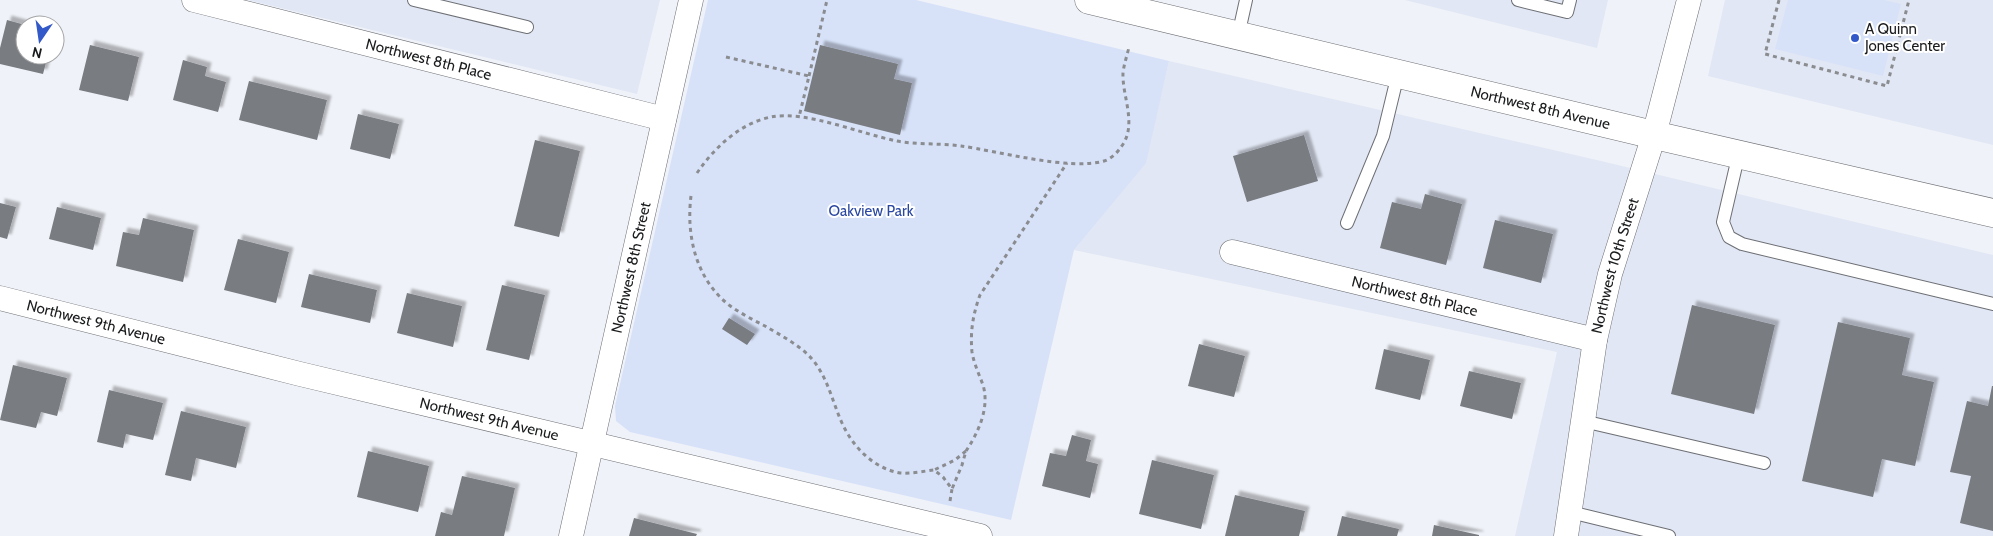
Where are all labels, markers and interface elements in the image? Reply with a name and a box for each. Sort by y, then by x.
north arrow [15,15,65,65]
place label: A Quinn Jones Center [1864,20,1945,55]
marker: A Quinn Jones Center [1849,32,1861,44]
street label: Northwest 8th Place [364,35,494,84]
text: N [30,43,44,63]
street label: Northwest 8th Avenue [1469,82,1612,133]
street label: Northwest 10th Street [1588,196,1642,335]
street label: Northwest 8th Street [608,200,654,335]
park label: Oakview Park [829,202,914,220]
street label: Northwest 8th Place [1350,272,1480,320]
street label: Northwest 9th Avenue [25,296,167,349]
street label: Northwest 9th Avenue [418,394,561,444]

